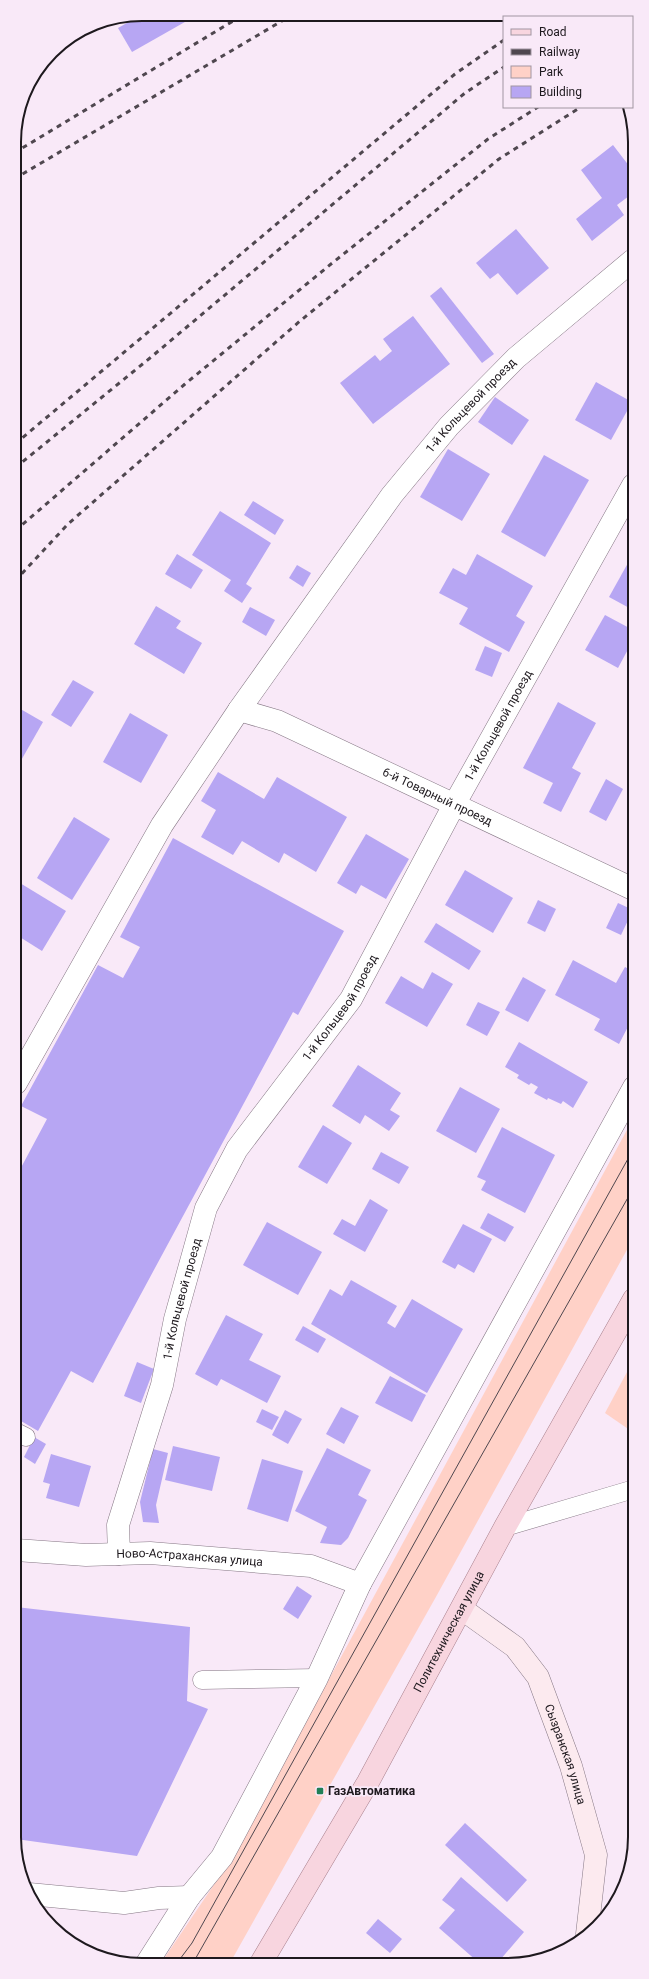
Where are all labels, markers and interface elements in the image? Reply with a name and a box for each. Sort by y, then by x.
legend [503,16,633,108]
text: Road [539,25,567,39]
text: Railway [539,45,580,59]
text: Park [539,65,564,79]
text: Building [539,85,582,99]
street label: 1-й Кольцевой проезд [423,355,519,456]
street label: 1-й Кольцевой проезд [462,668,535,784]
street label: 6-й Товарный проезд [380,765,495,829]
street label: 1-й Кольцевой проезд [299,952,380,1064]
street label: 1-й Кольцевой проезд [160,1237,204,1361]
street label: Ново-Астраханская улица [116,1546,263,1569]
street label: Политехническая улица [411,1569,487,1695]
street label: Сызранская улица [542,1702,588,1806]
place label: ГазАвтоматика [328,1784,416,1798]
marker: ГазАвтоматика [315,1786,325,1796]

